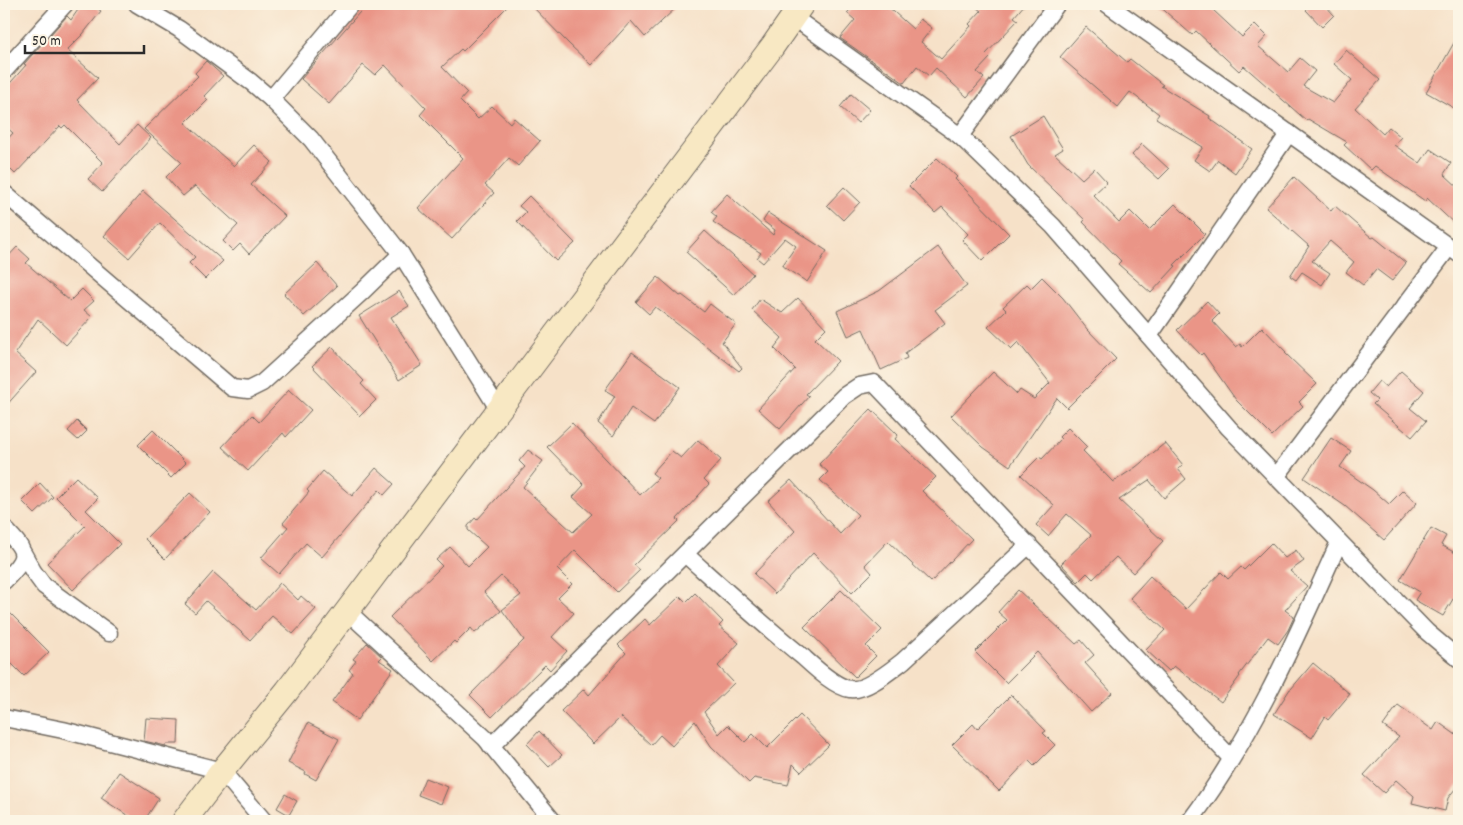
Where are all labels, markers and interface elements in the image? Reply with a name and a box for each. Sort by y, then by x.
scale bar [25,22,144,54]
text: 50 m [32,31,61,53]

